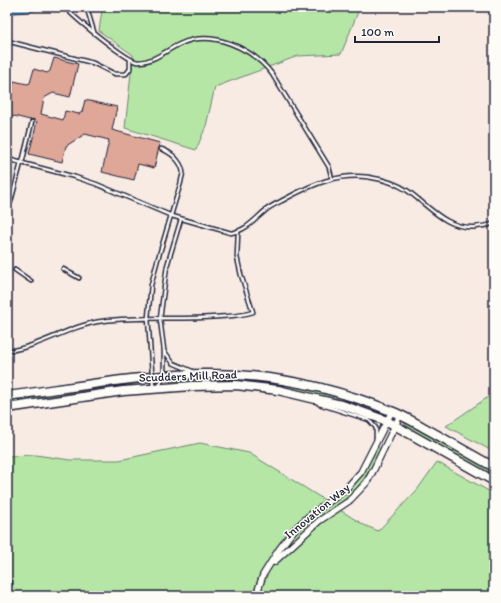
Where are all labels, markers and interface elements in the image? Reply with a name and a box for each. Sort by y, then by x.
scale bar [355,18,439,44]
text: 100 m [361,25,394,39]
street label: Scudders Mill Road [139,367,238,385]
street label: Innovation Way [282,480,353,542]

